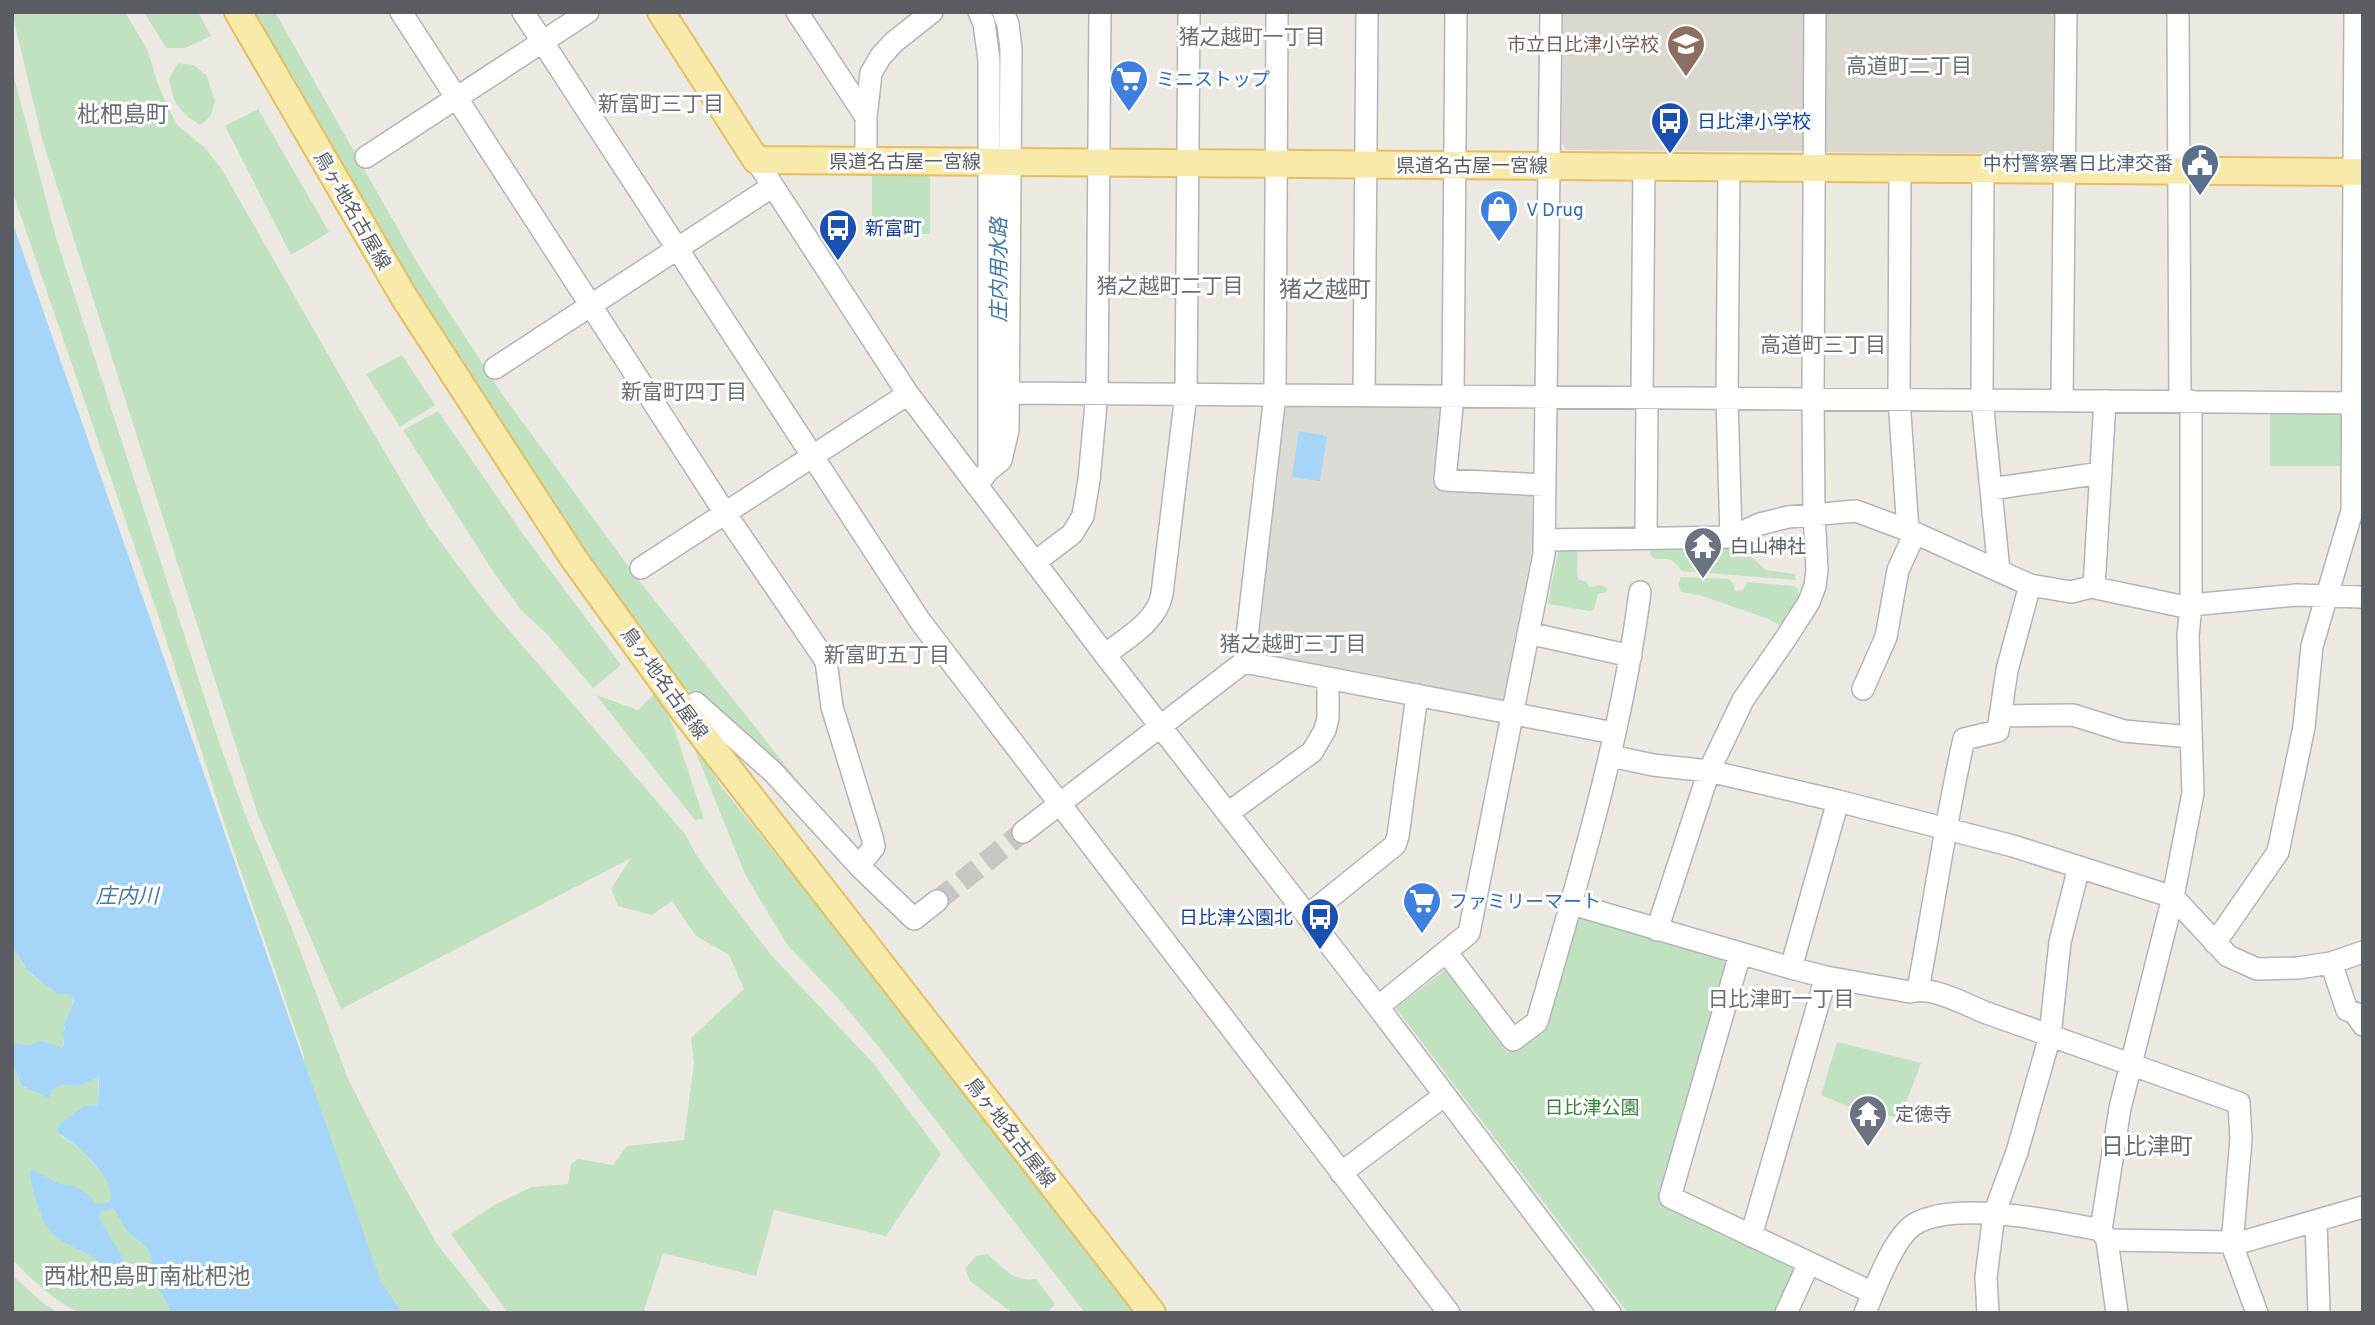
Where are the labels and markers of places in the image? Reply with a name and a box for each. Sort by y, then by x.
school or university icon: 市立日比津小学校 [1665,23,1707,78]
place label: 市立日比津小学校 [1507,34,1659,58]
supermarket icon: ミニストップ [1108,58,1150,113]
place label: ミニストップ [1156,69,1270,93]
bus stop icon: 日比津小学校 [1649,100,1691,155]
place label: 日比津小学校 [1697,111,1811,135]
public building icon: 中村警察署日比津交番 [2179,142,2221,197]
place label: 中村警察署日比津交番 [1983,153,2173,177]
shop icon: V Drug [1478,188,1520,243]
place label: V Drug [1526,199,1584,223]
bus stop icon: 新富町 [817,207,859,262]
place label: 新富町 [865,218,922,242]
temple icon: 白山神社 [1682,525,1724,580]
place label: 白山神社 [1730,536,1806,560]
supermarket icon: ファミリーマート [1401,880,1443,935]
place label: ファミリーマート [1449,891,1601,915]
bus stop icon: 日比津公園北 [1299,896,1341,951]
place label: 日比津公園北 [1179,907,1293,931]
temple icon: 定徳寺 [1847,1093,1889,1148]
place label: 定徳寺 [1895,1104,1952,1128]

